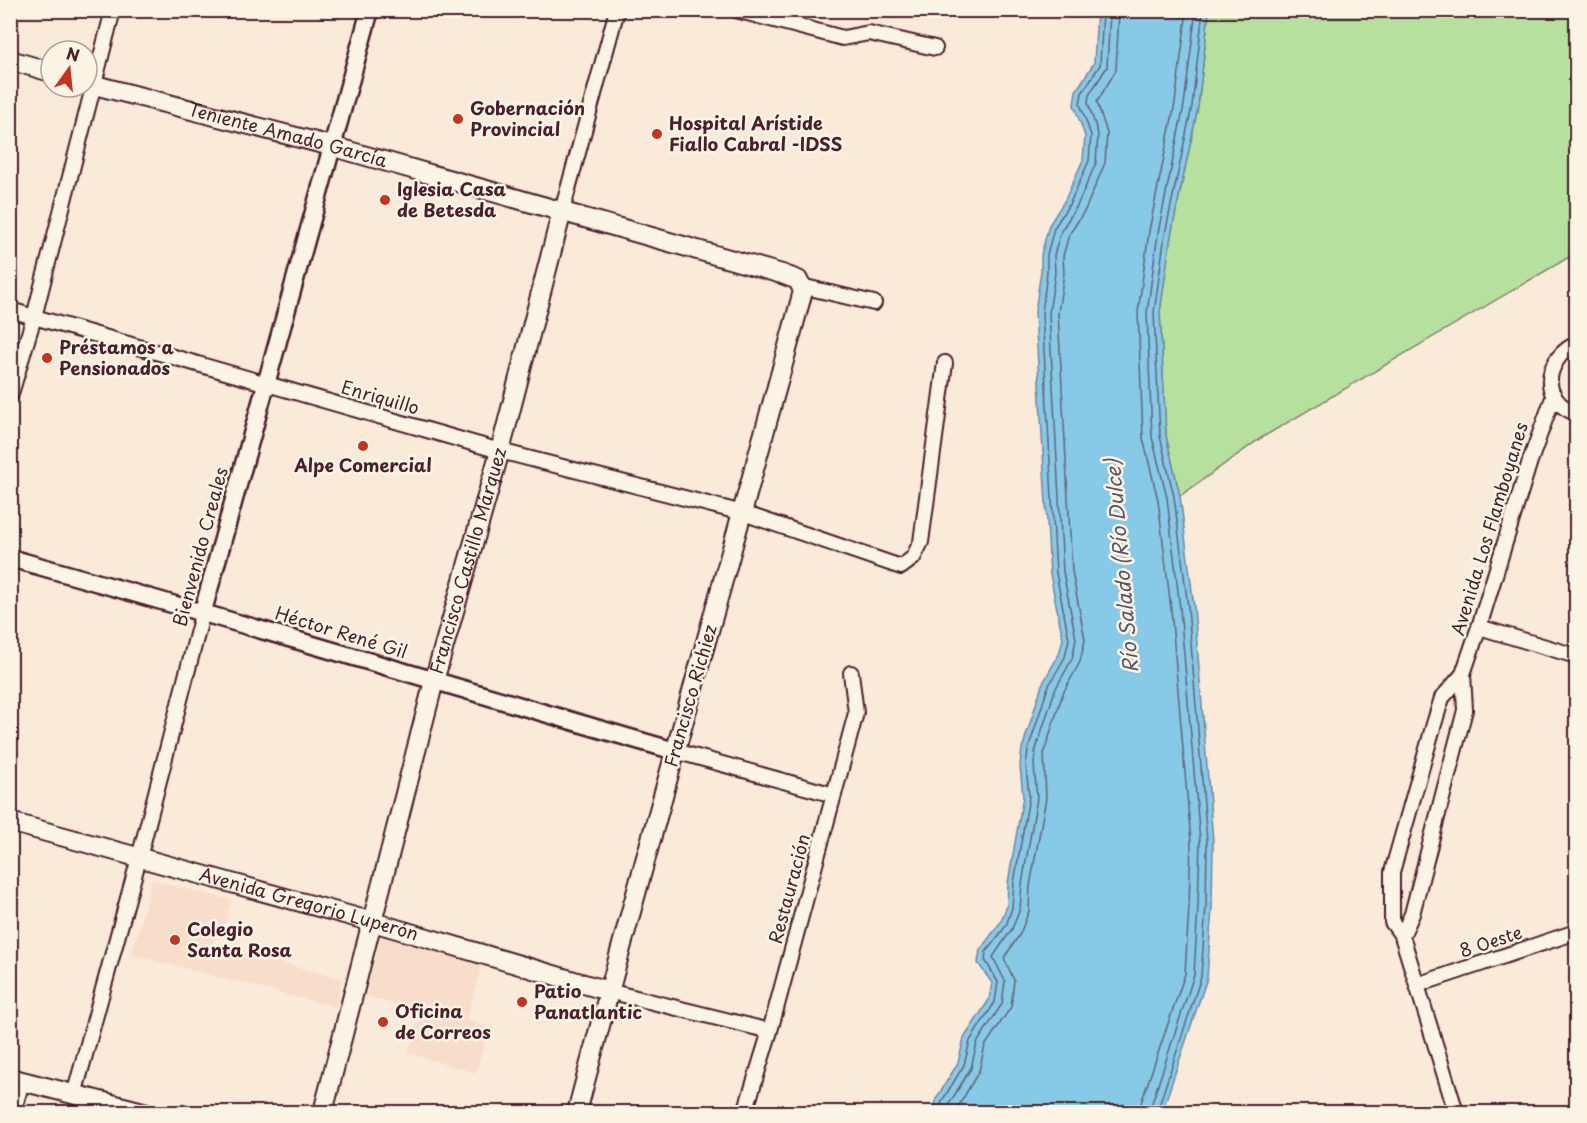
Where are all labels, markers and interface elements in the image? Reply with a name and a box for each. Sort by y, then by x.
north arrow [39,39,99,99]
text: N [64,40,82,67]
place label: Gobernación Provincial [470,94,585,142]
street label: Teniente Amado García [185,95,391,173]
place label: Hospital Arístide Fiallo Cabral -IDSS [669,109,843,157]
marker: Gobernación Provincial [451,112,465,126]
marker: Hospital Arístide Fiallo Cabral -IDSS [650,127,664,141]
place label: Iglesia Casa de Betesda [397,175,506,223]
marker: Iglesia Casa de Betesda [378,193,392,207]
place label: Préstamos a Pensionados [59,333,174,381]
marker: Préstamos a Pensionados [40,351,54,365]
street label: Enriquillo [338,373,423,421]
street label: Avenida Los Flamboyanes [1443,419,1534,639]
marker: Alpe Comercial [356,439,370,453]
street label: Francisco Castillo Márquez [422,444,512,677]
place label: Alpe Comercial [293,451,432,478]
water label: Río Salado (Río Dulce) [1097,457,1145,674]
street label: Bienvenido Creales [165,464,234,629]
street label: Héctor René Gil [272,599,411,665]
street label: Francisco Richiez [656,621,723,770]
street label: Restauración [761,831,816,947]
street label: Avenida Gregorio Luperón [197,860,422,947]
place label: Colegio Santa Rosa [187,915,292,963]
street label: 8 Oeste [1456,918,1525,963]
marker: Colegio Santa Rosa [168,933,182,947]
place label: Patio Panatlantic [534,977,642,1025]
marker: Patio Panatlantic [515,995,529,1009]
place label: Oficina de Correos [395,997,491,1045]
marker: Oficina de Correos [376,1015,390,1029]

